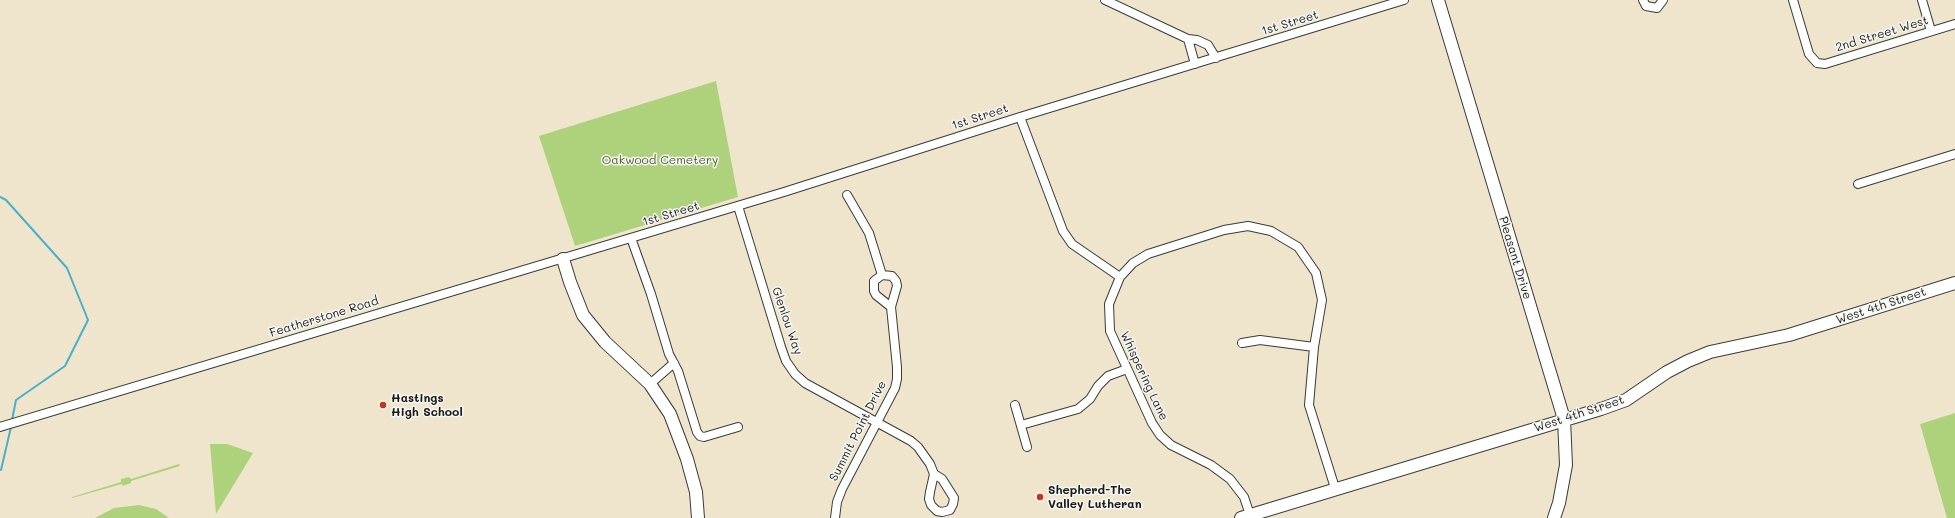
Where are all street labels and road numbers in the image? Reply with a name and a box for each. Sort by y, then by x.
street label: 1st Street [1260,8,1320,38]
street label: 2nd Street West [1834,13,1930,55]
street label: 1st Street [950,101,1010,133]
street label: 1st Street [641,199,701,229]
street label: Pleasant Drive [1496,215,1534,301]
street label: Glenlou Way [769,285,805,357]
street label: West 4th Street [1834,285,1928,327]
street label: Featherstone Road [268,294,380,340]
street label: Whispering Lane [1117,329,1171,423]
street label: Summit Point Drive [826,378,890,484]
street label: West 4th Street [1532,393,1626,435]

